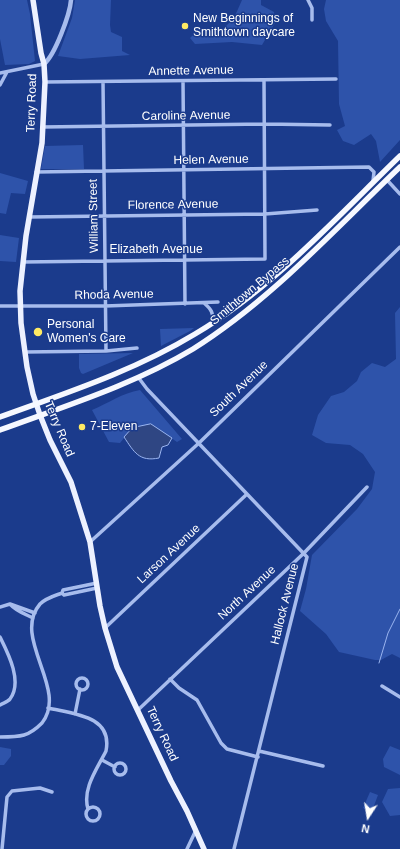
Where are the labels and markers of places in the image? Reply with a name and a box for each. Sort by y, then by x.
place label: New Beginnings of Smithtown daycare [193,12,295,40]
marker: New Beginnings of Smithtown daycare [180,21,190,31]
place label: Personal Women's Care [47,318,126,346]
marker: Personal Women's Care [32,326,44,338]
place label: 7-Eleven [90,420,137,434]
marker: 7-Eleven [77,422,87,432]

